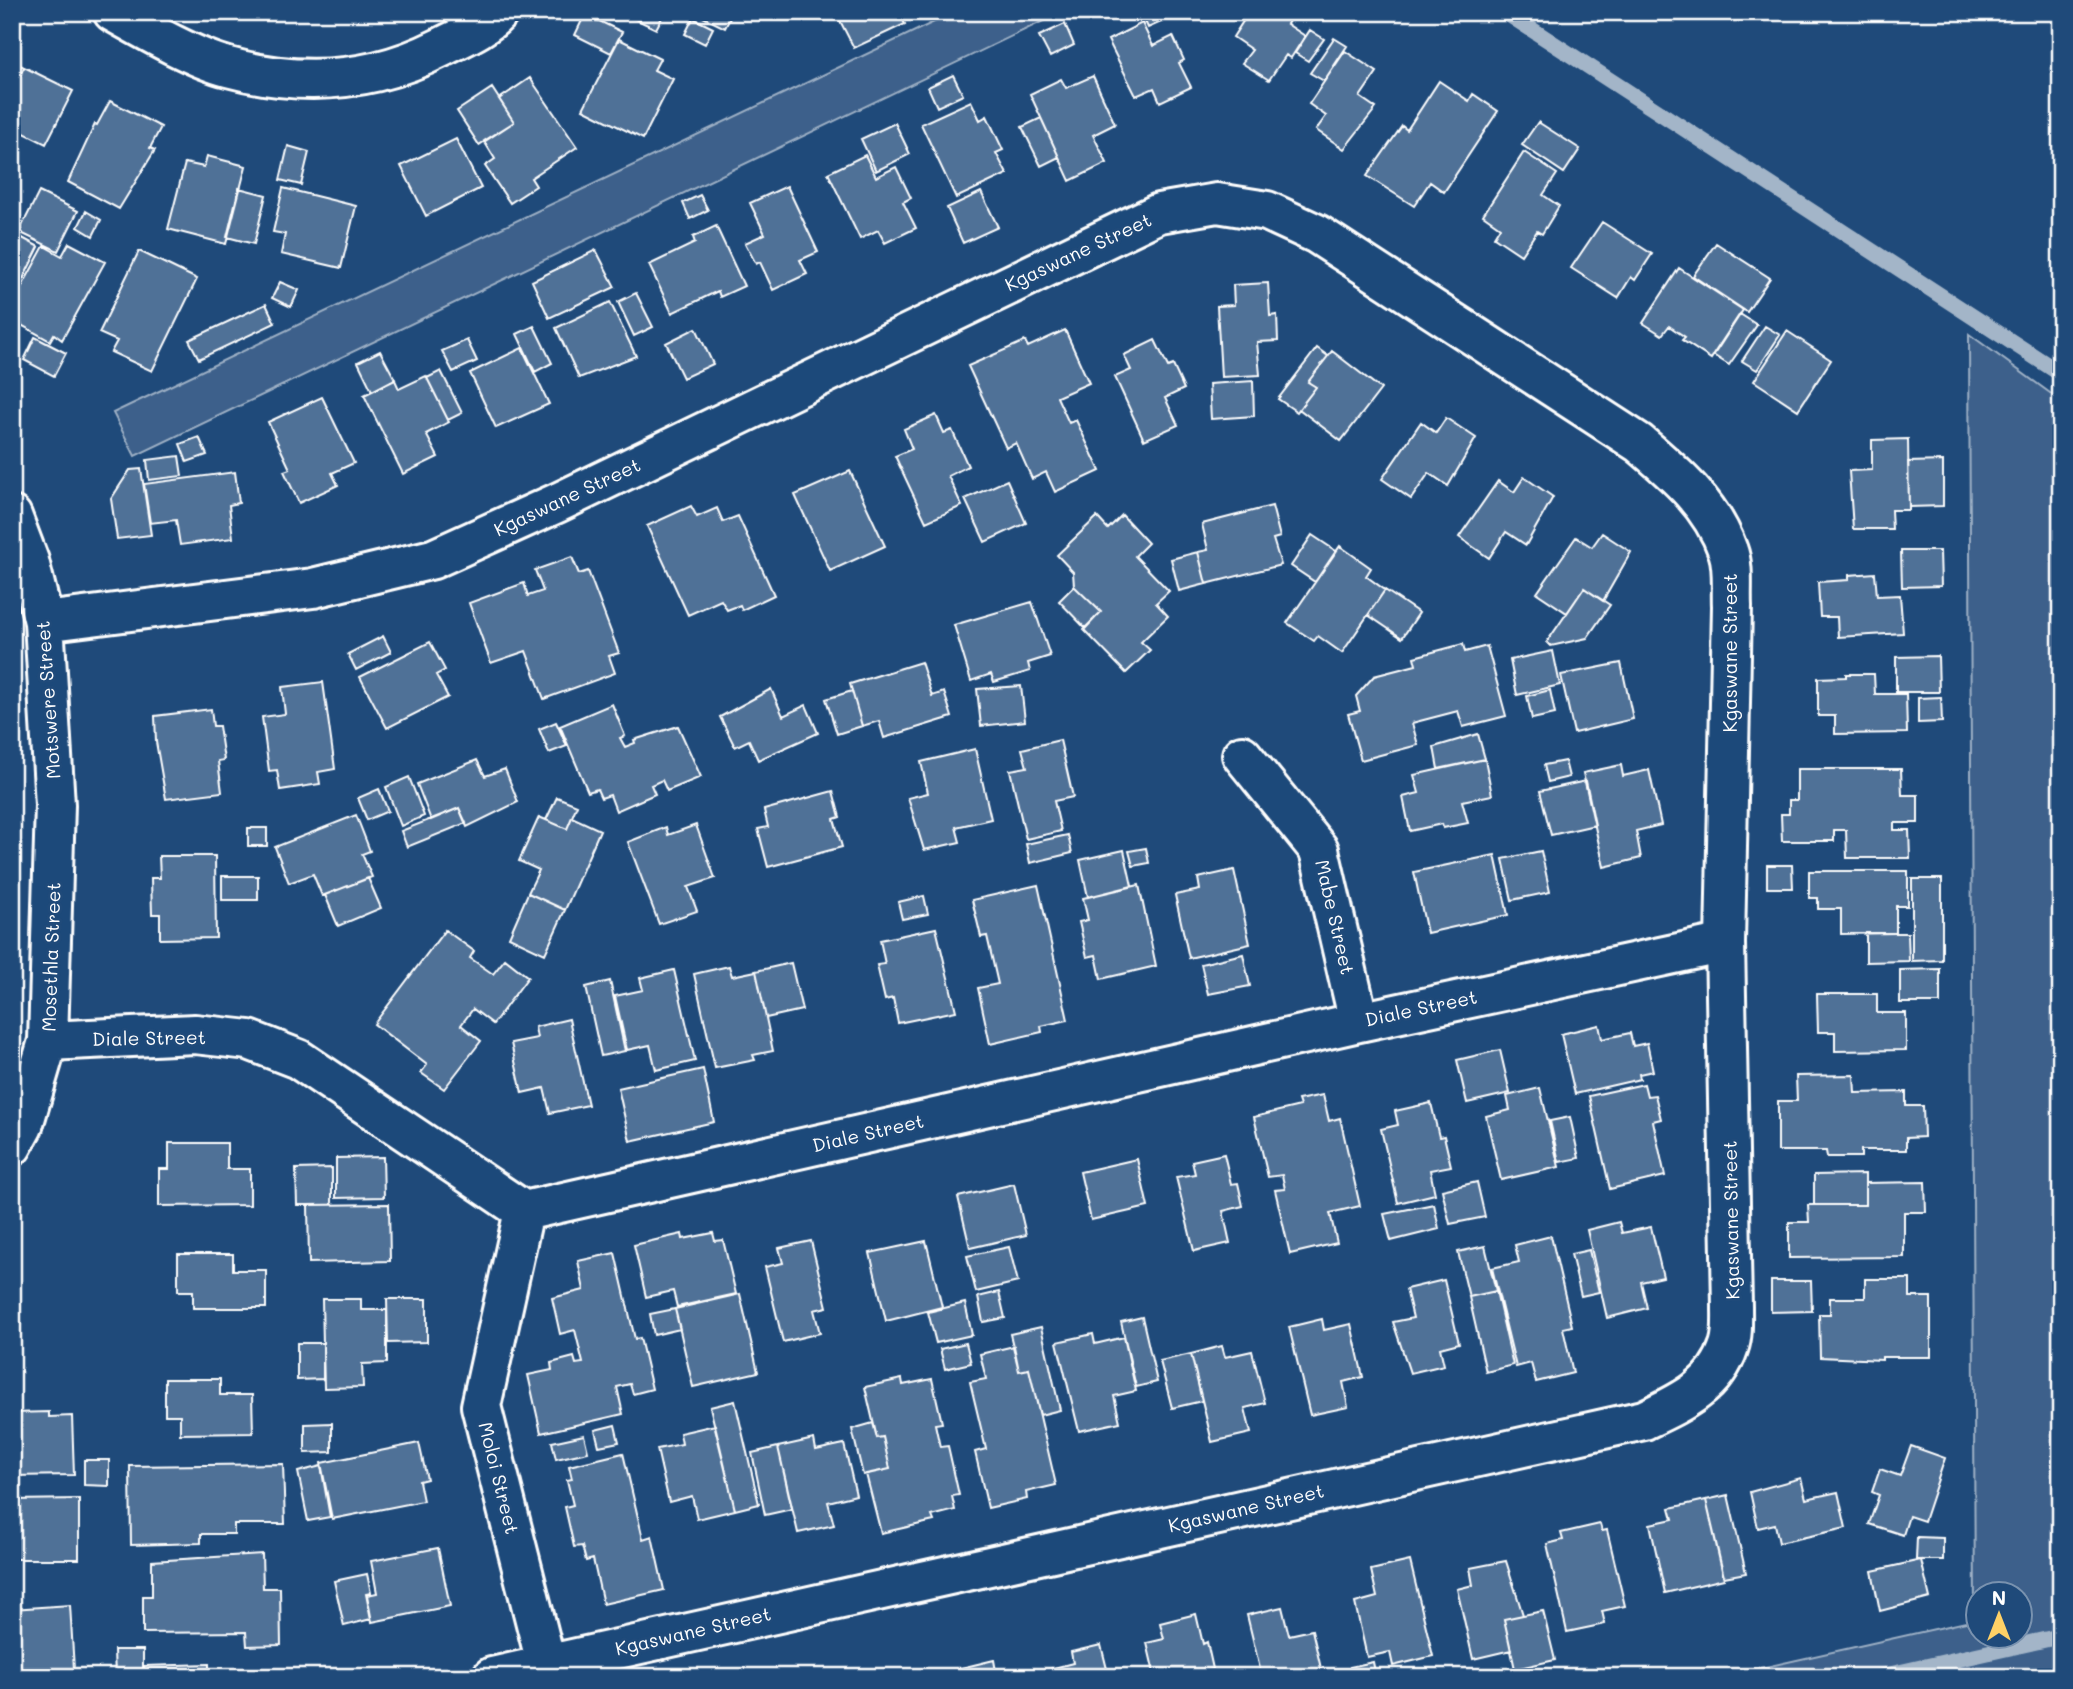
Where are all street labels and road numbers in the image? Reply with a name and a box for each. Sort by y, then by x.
street label: Kgaswane Street [1000,207,1155,296]
street label: Kgaswane Street [489,452,644,541]
street label: Kgaswane Street [1717,573,1742,733]
street label: Motswere Street [30,620,65,780]
street label: Mabe Street [1310,857,1361,977]
street label: Mosethla Street [35,882,66,1032]
street label: Diale Street [1363,983,1479,1032]
street label: Diale Street [92,1024,206,1051]
street label: Diale Street [810,1108,926,1157]
street label: Kgaswane Street [1717,1140,1744,1300]
street label: Moloi Street [473,1419,526,1537]
street label: Kgaswane Street [1166,1477,1326,1538]
street label: Kgaswane Street [613,1600,773,1661]

